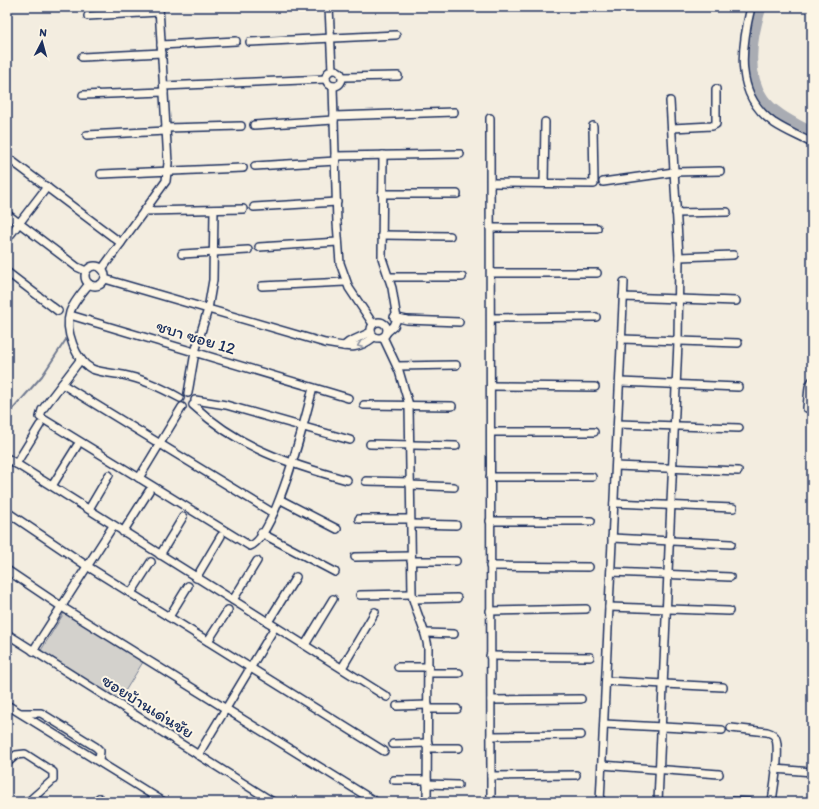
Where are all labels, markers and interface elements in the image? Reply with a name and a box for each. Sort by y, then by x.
north arrow [22,22,62,62]
text: N [39,26,47,39]
street label: ชบา ซอย 12 [154,315,238,359]
one-way arrow [356,341,363,349]
street label: ซอยบ้านเด่นชัย [98,670,198,742]

